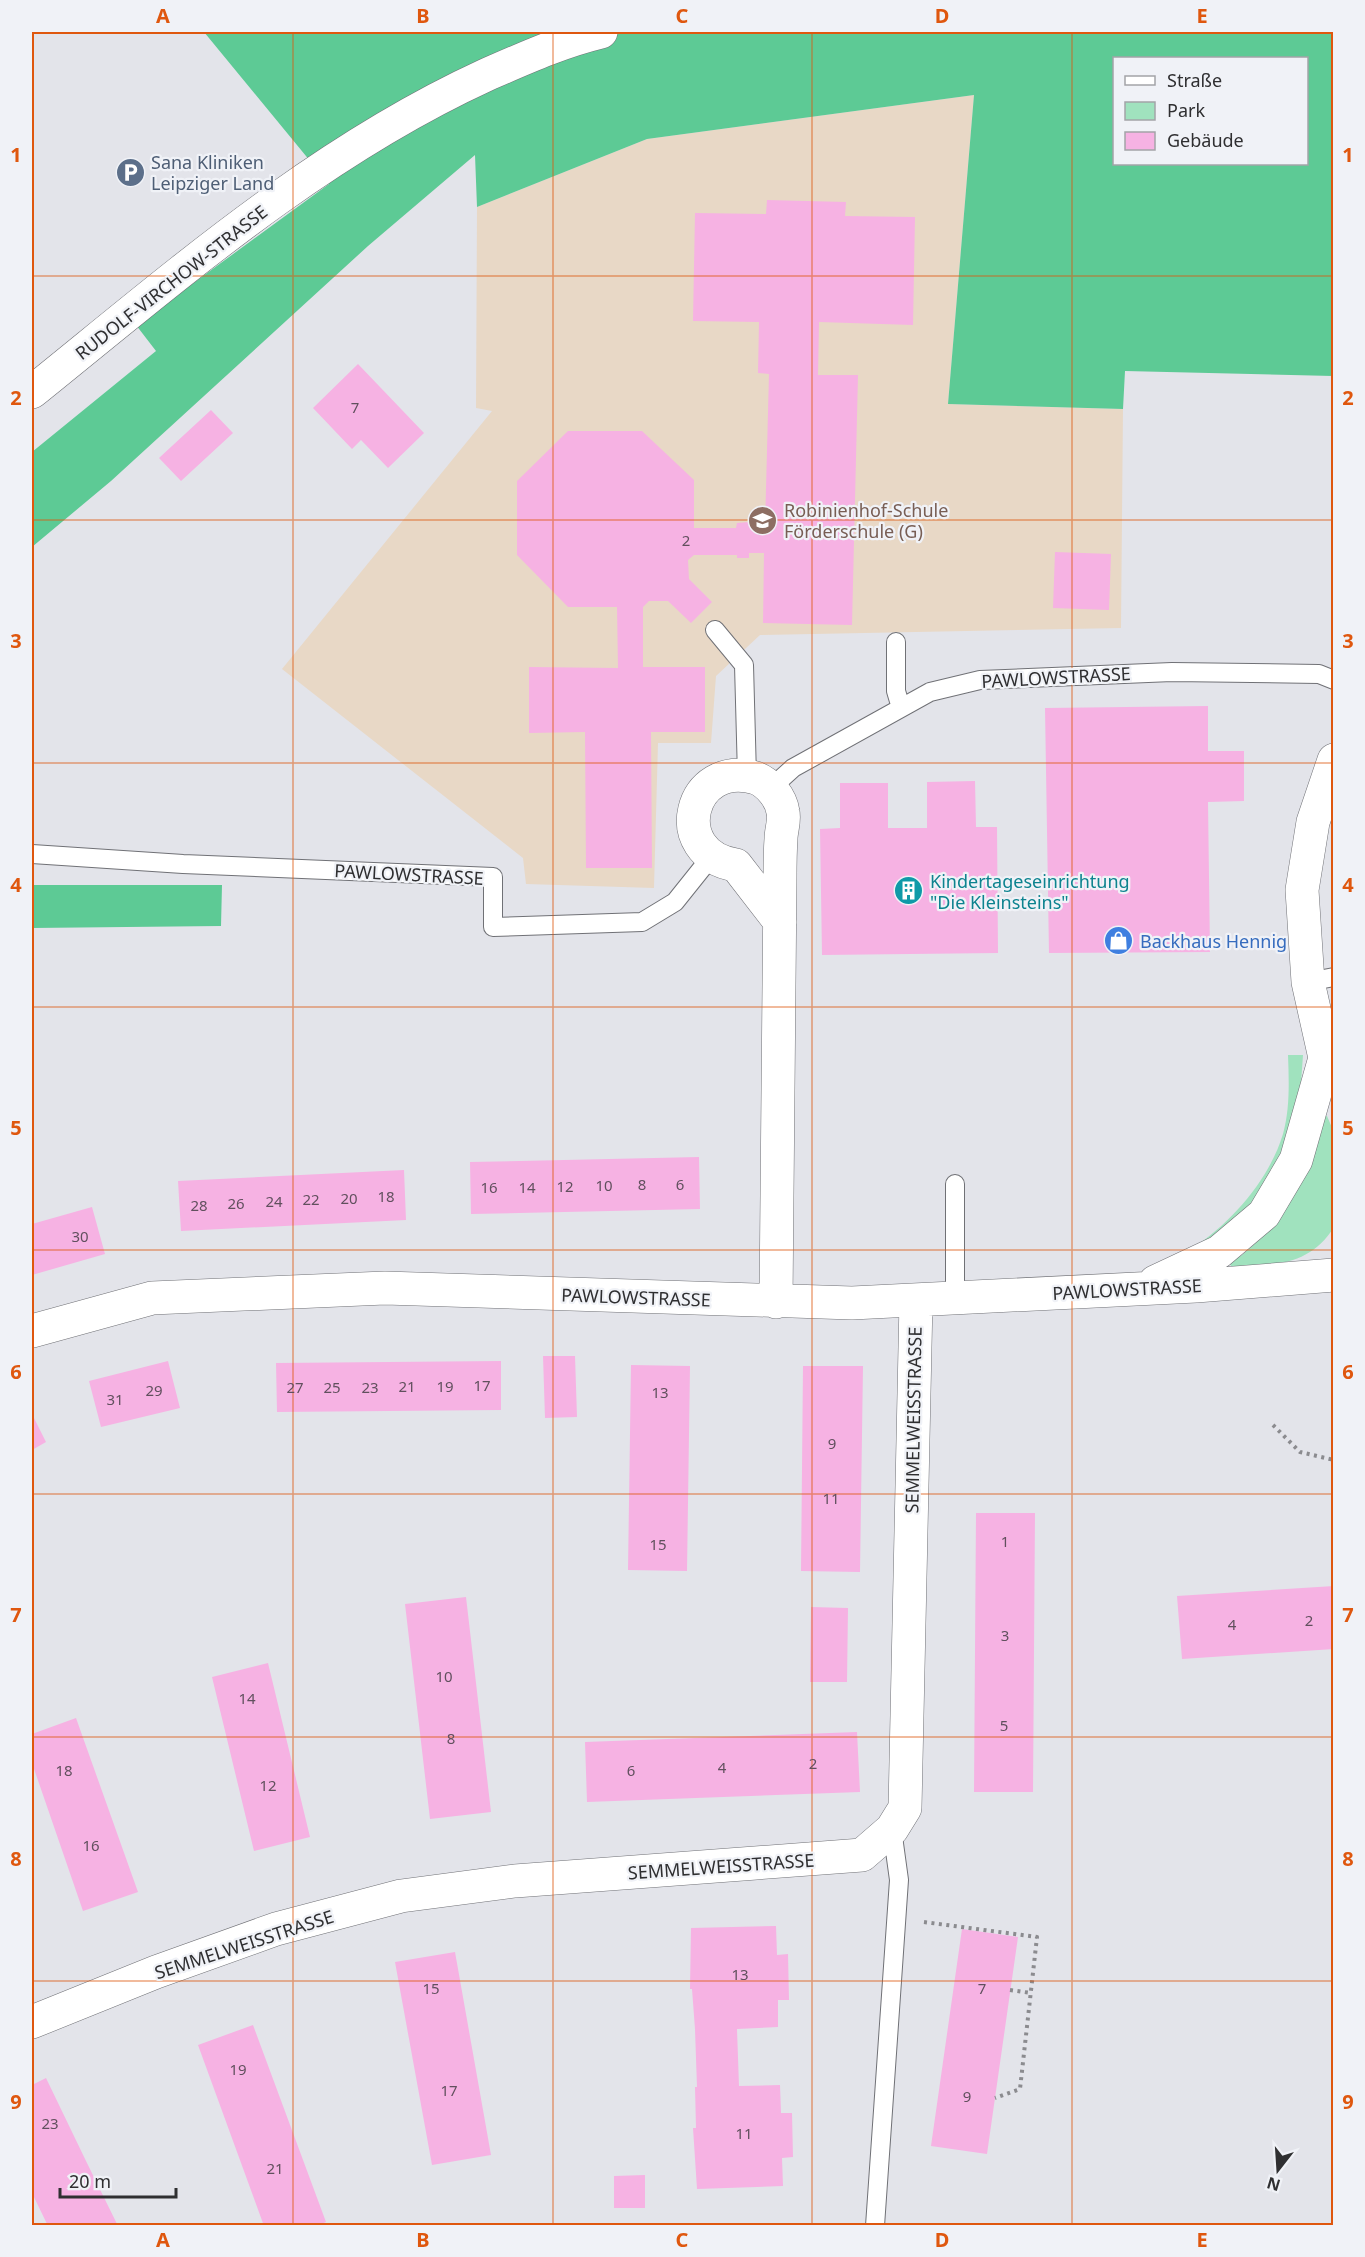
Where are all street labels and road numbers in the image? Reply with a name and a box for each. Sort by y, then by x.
street label: RUDOLF-VIRCHOW-STRASSE [70,199,272,365]
street label: PAWLOWSTRASSE [981,661,1131,693]
street label: PAWLOWSTRASSE [334,858,484,890]
street label: PAWLOWSTRASSE [1052,1273,1202,1305]
street label: PAWLOWSTRASSE [561,1282,711,1312]
street label: SEMMELWEISSTRASSE [899,1326,927,1514]
street label: SEMMELWEISSTRASSE [627,1848,815,1884]
street label: SEMMELWEISSTRASSE [152,1904,336,1984]

